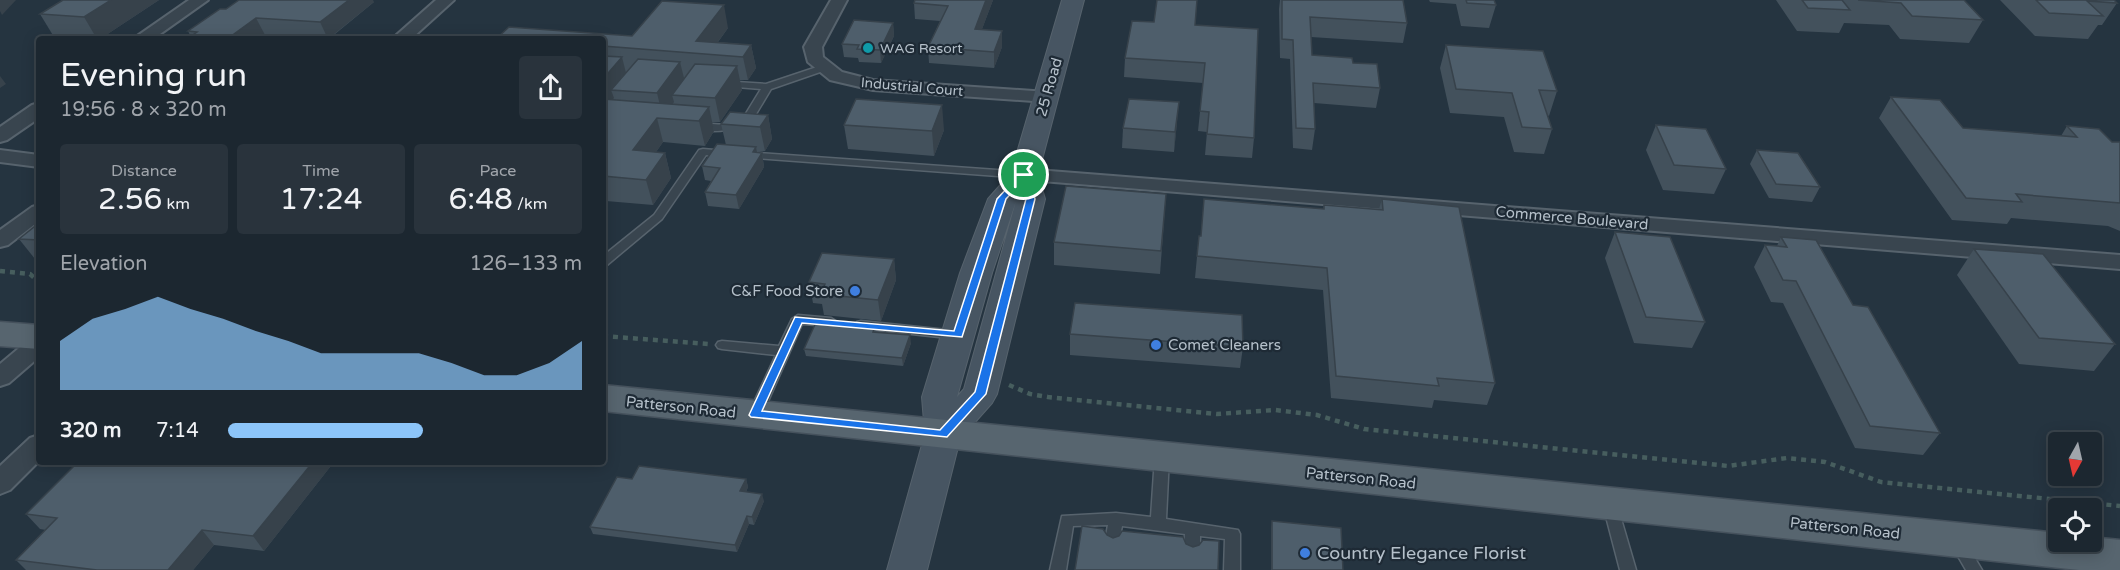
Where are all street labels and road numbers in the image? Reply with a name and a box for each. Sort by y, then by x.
street label: 25 Road [1032,55,1066,119]
street label: Industrial Court [860,74,965,100]
street label: Commerce Boulevard [1495,202,1649,234]
street label: Patterson Road [625,392,737,422]
street label: Patterson Road [1305,463,1417,493]
street label: Patterson Road [1789,513,1901,543]

